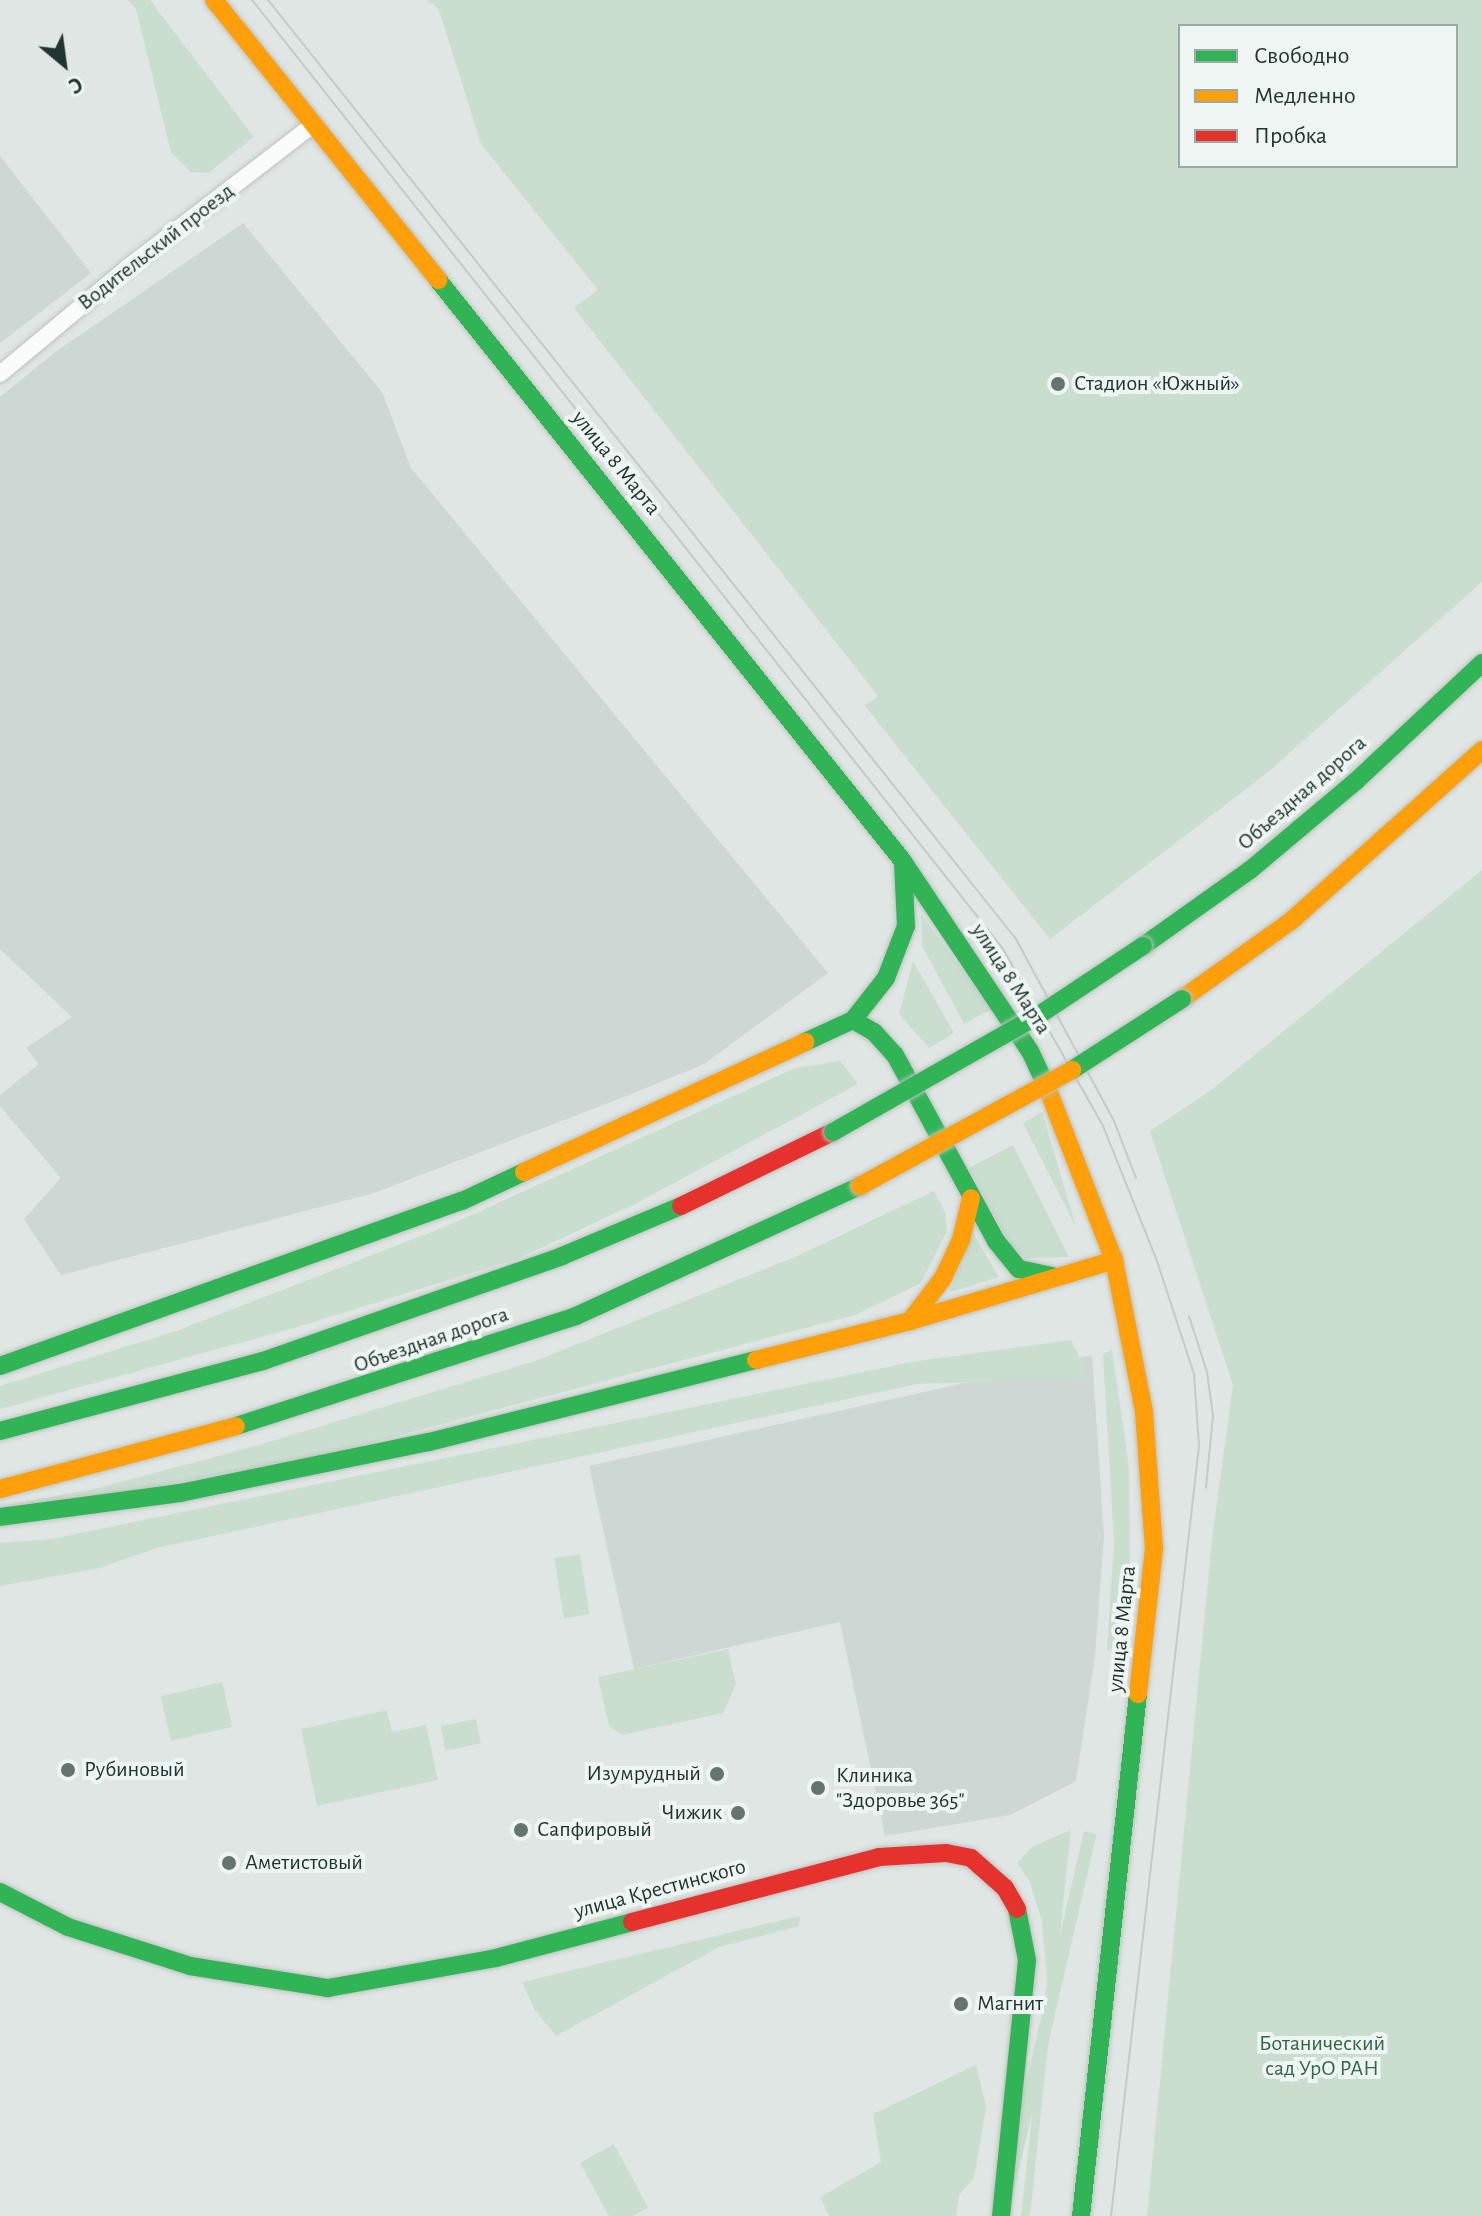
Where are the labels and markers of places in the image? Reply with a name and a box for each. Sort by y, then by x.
place label: Стадион «Южный» [1074,371,1240,397]
marker: Стадион «Южный» [1049,375,1067,393]
place label: Рубиновый [84,1757,185,1783]
marker: Рубиновый [59,1761,77,1779]
place label: Изумрудный [586,1761,701,1787]
place label: Клиника "Здоровье 365" [836,1762,965,1814]
marker: Изумрудный [708,1765,726,1783]
marker: Клиника "Здоровье 365" [807,1777,829,1799]
place label: Чижик [662,1800,722,1826]
marker: Чижик [729,1804,747,1822]
place label: Сапфировый [537,1817,652,1843]
marker: Сапфировый [512,1821,530,1839]
place label: Аметистовый [245,1850,363,1876]
marker: Аметистовый [220,1854,238,1872]
place label: Магнит [977,1991,1043,2017]
marker: Магнит [952,1995,970,2013]

